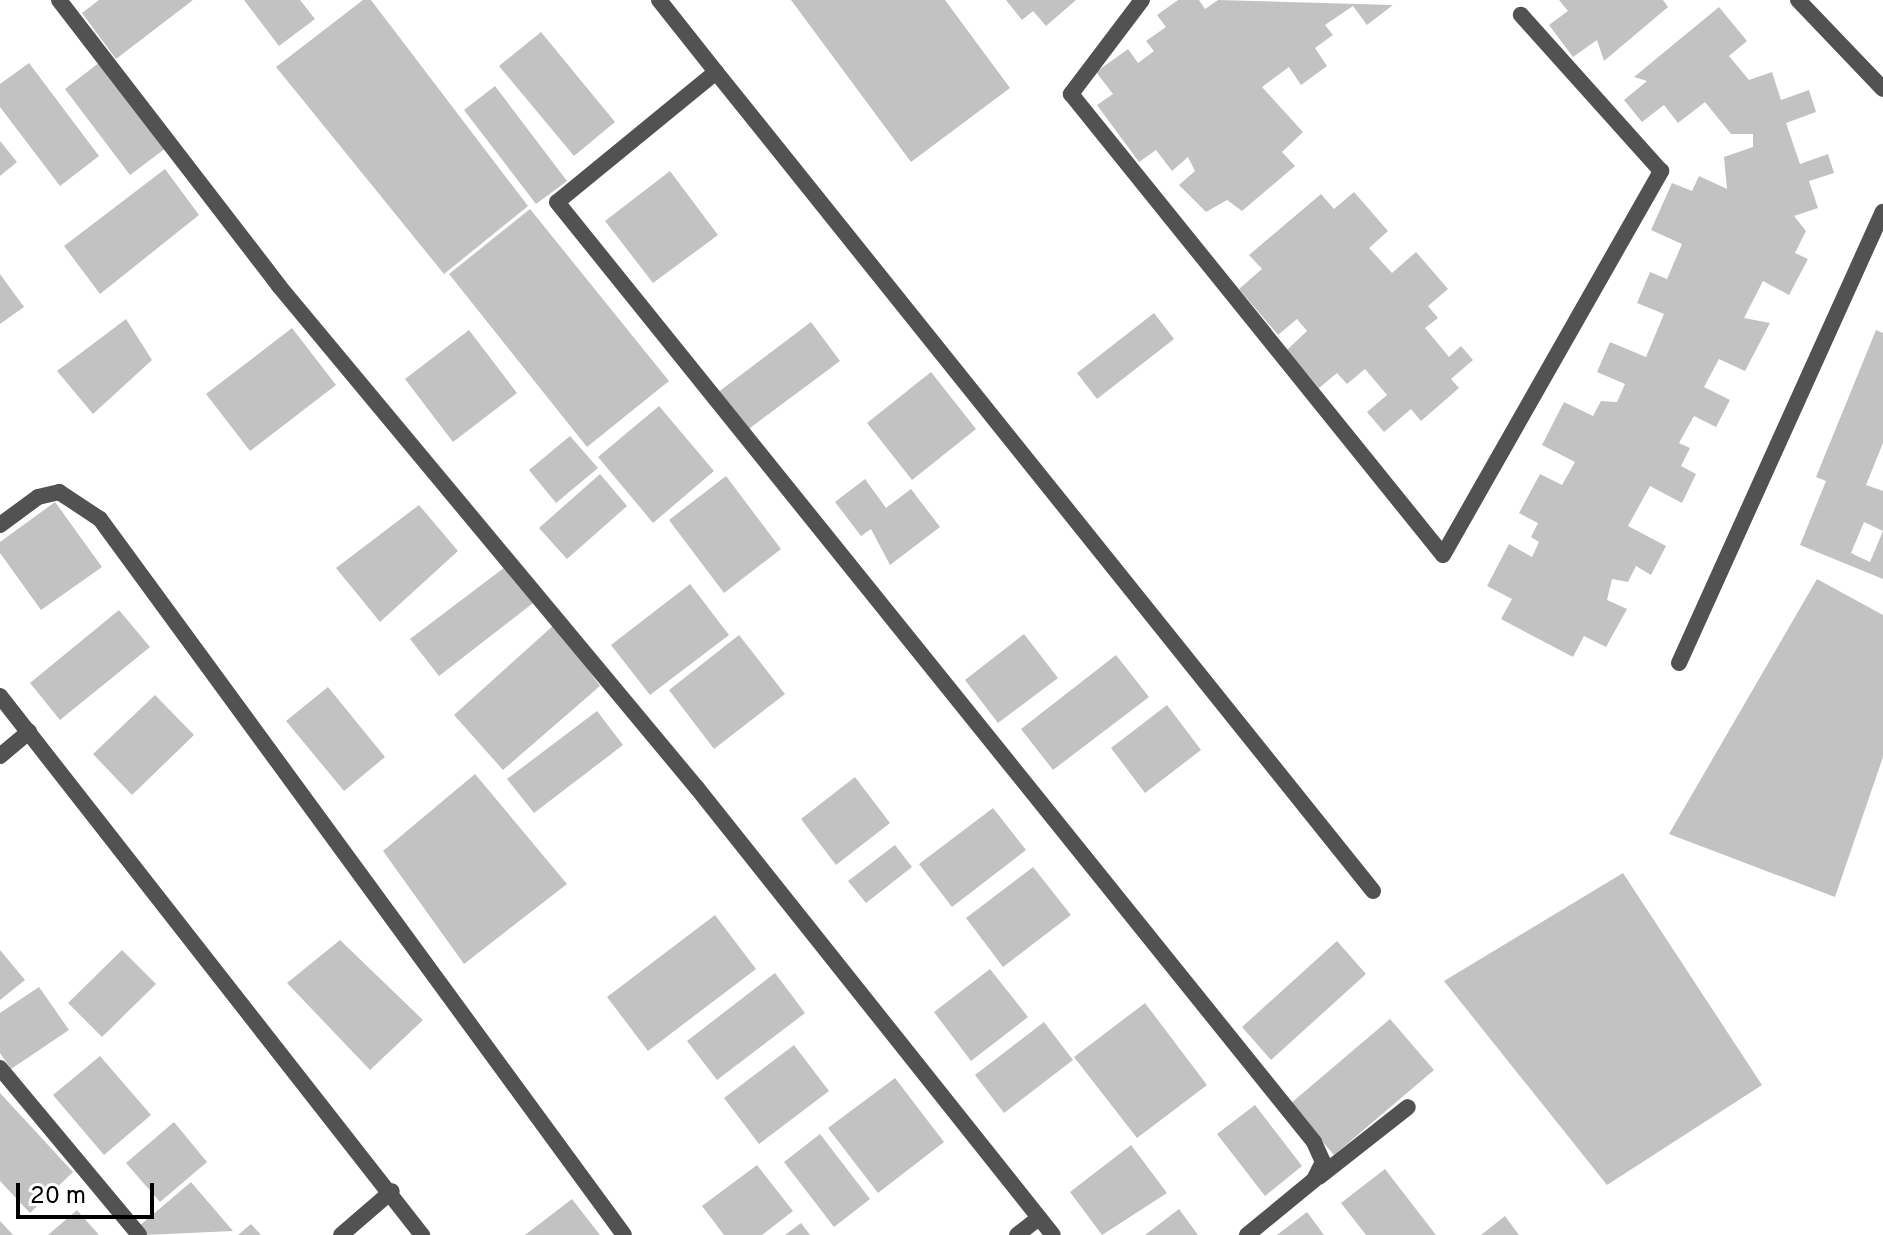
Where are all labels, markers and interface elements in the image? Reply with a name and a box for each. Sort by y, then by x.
scale bar [20,1167,158,1217]
text: 20 m [30,1182,86,1212]

